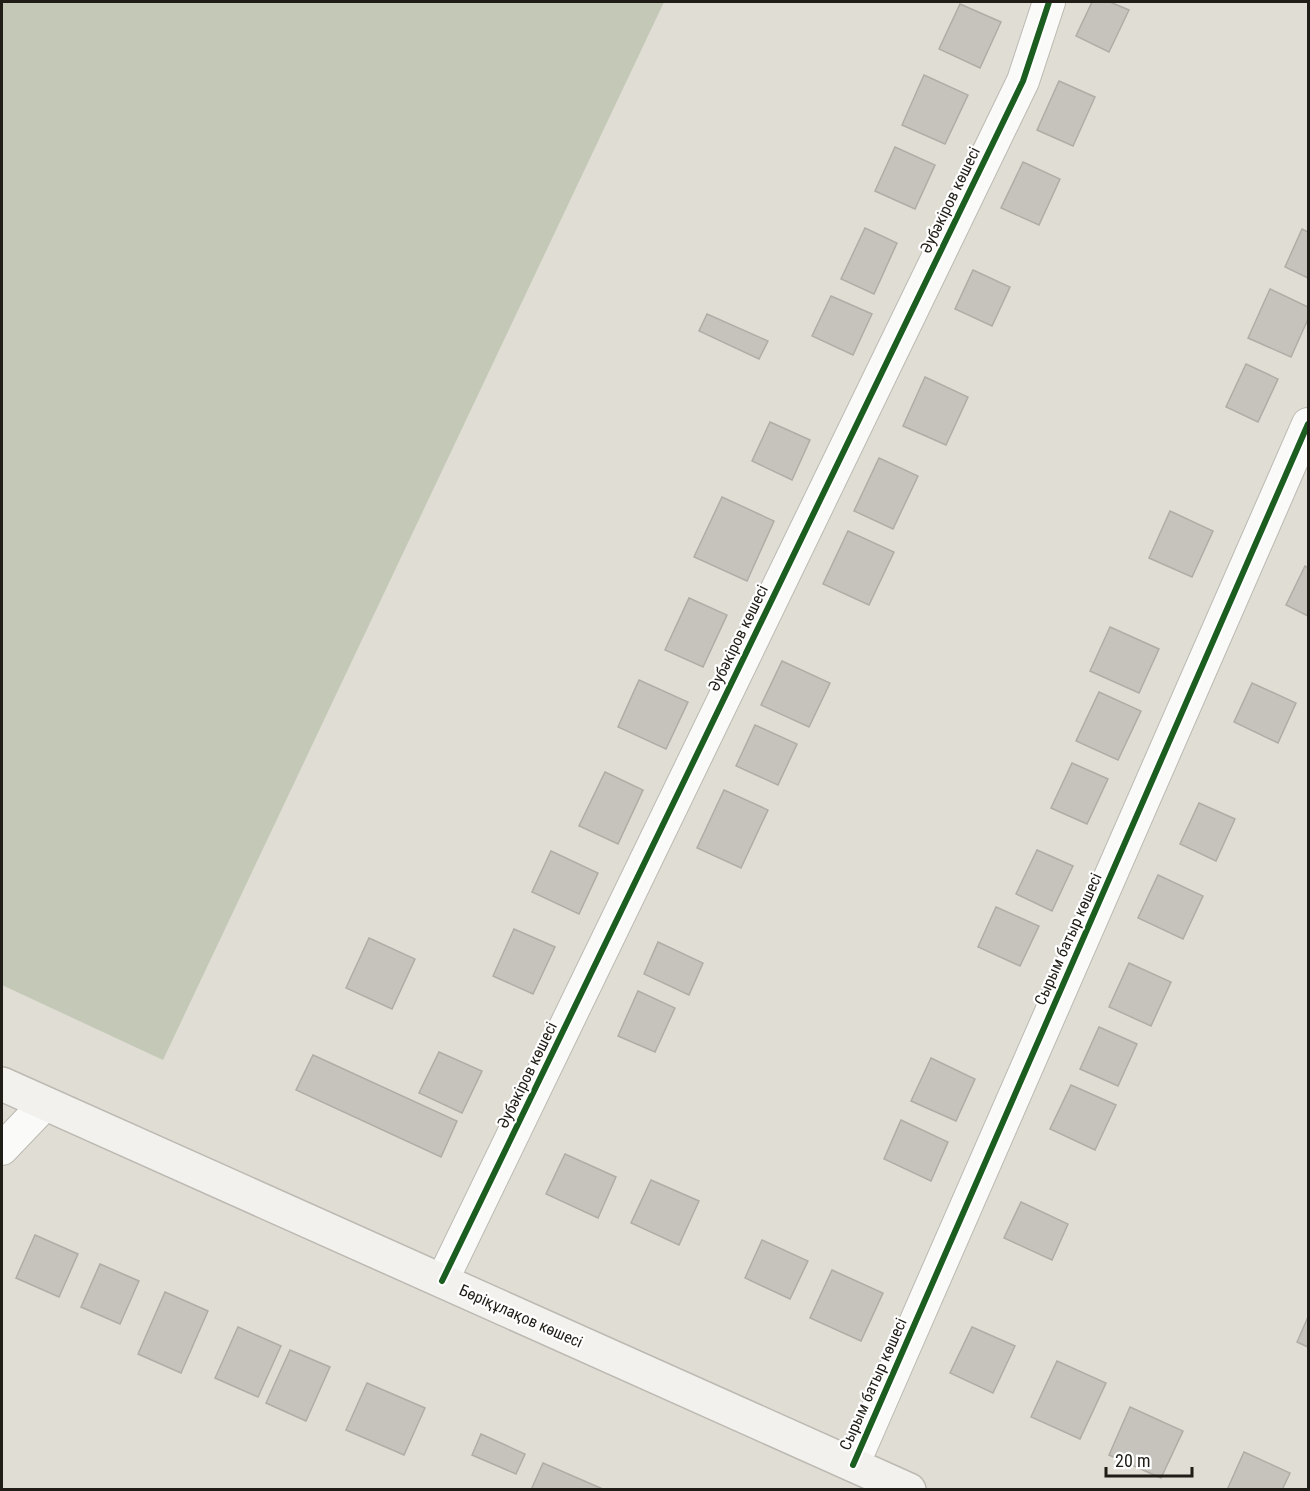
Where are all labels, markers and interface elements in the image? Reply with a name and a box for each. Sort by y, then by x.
street label: Әубәкіров көшесі [916,144,984,256]
street label: Әубәкіров көшесі [704,582,772,694]
street label: Сырым батыр көшесі [1030,870,1106,1008]
street label: Әубәкіров көшесі [493,1019,561,1131]
street label: Бөріқұлақов көшесі [456,1280,586,1352]
street label: Сырым батыр көшесі [835,1315,911,1453]
scale bar [1106,1440,1192,1478]
text: 20 m [1115,1450,1150,1471]

